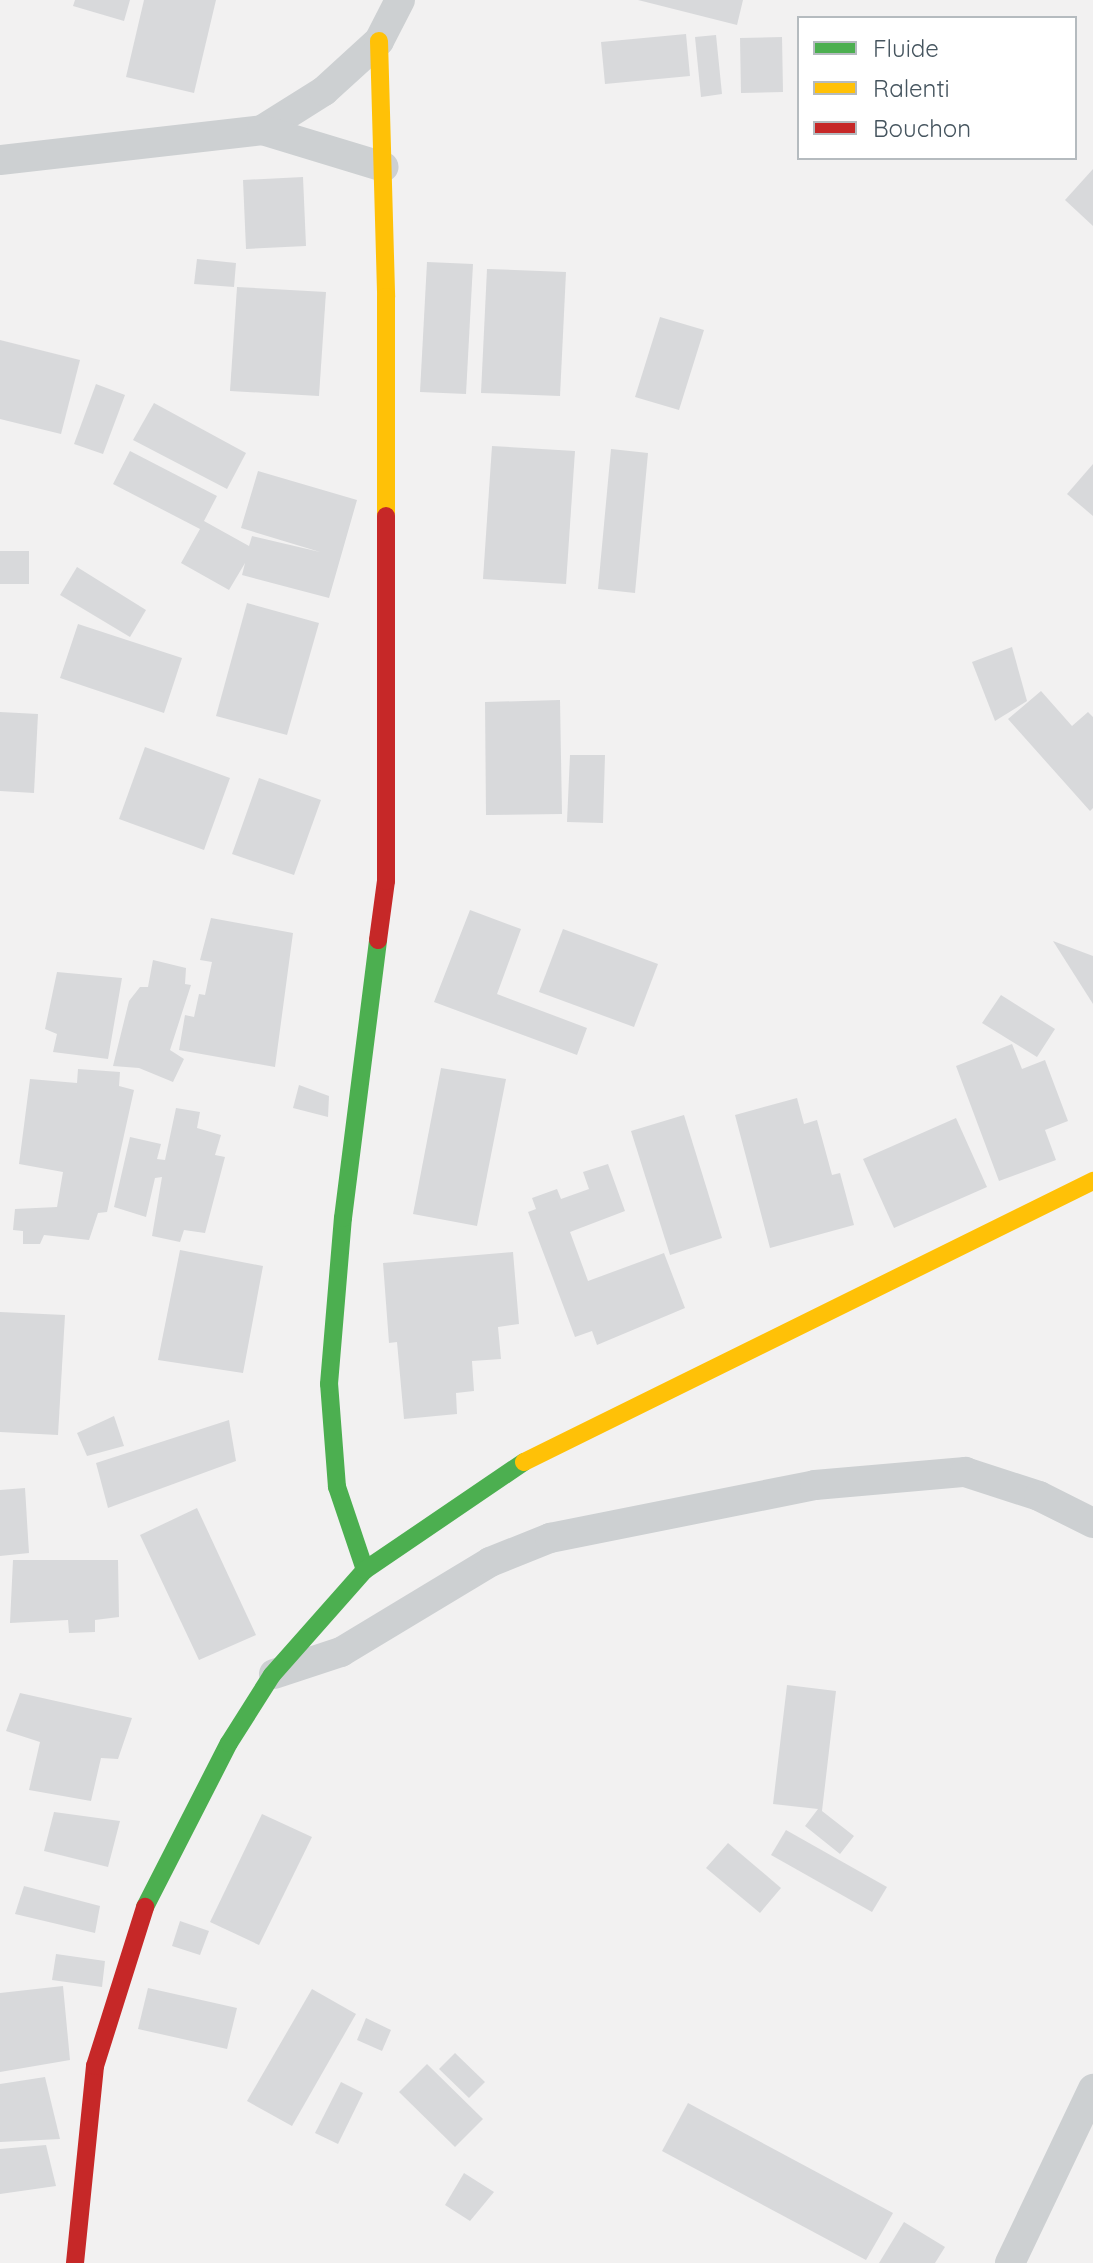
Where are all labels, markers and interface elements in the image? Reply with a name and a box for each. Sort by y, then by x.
legend [797,16,1077,160]
text: Fluide [873,33,939,63]
text: Ralenti [873,73,950,103]
text: Bouchon [873,113,971,143]

